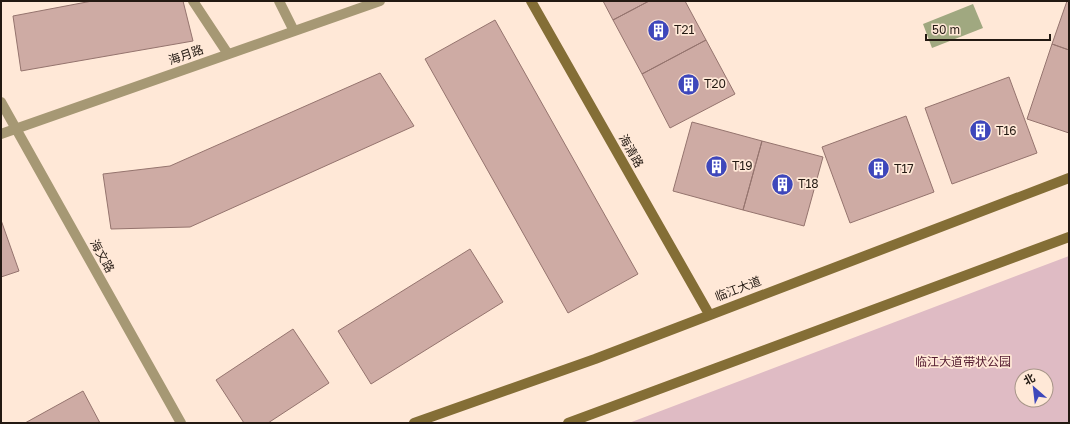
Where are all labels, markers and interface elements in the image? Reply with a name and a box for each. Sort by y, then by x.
scale bar [926,16,1050,42]
building icon: T21 [646,17,672,43]
place label: T21 [674,22,694,37]
text: 50 m [932,22,960,37]
street label: 海月路 [166,42,205,67]
building icon: T20 [675,71,701,97]
place label: T20 [704,76,726,91]
building icon: T16 [968,118,994,144]
place label: T16 [996,123,1017,138]
street label: 海清路 [616,131,647,170]
building icon: T19 [704,153,730,179]
building icon: T17 [865,156,891,182]
place label: T19 [732,158,753,173]
place label: T17 [894,161,914,176]
building icon: T18 [770,171,796,197]
place label: T18 [798,176,819,191]
street label: 海文路 [87,236,118,275]
street label: 临江大道 [713,273,763,304]
park label: 临江大道带状公园 [915,354,1011,369]
north arrow [1014,368,1054,408]
text: 北 [1021,370,1037,387]

